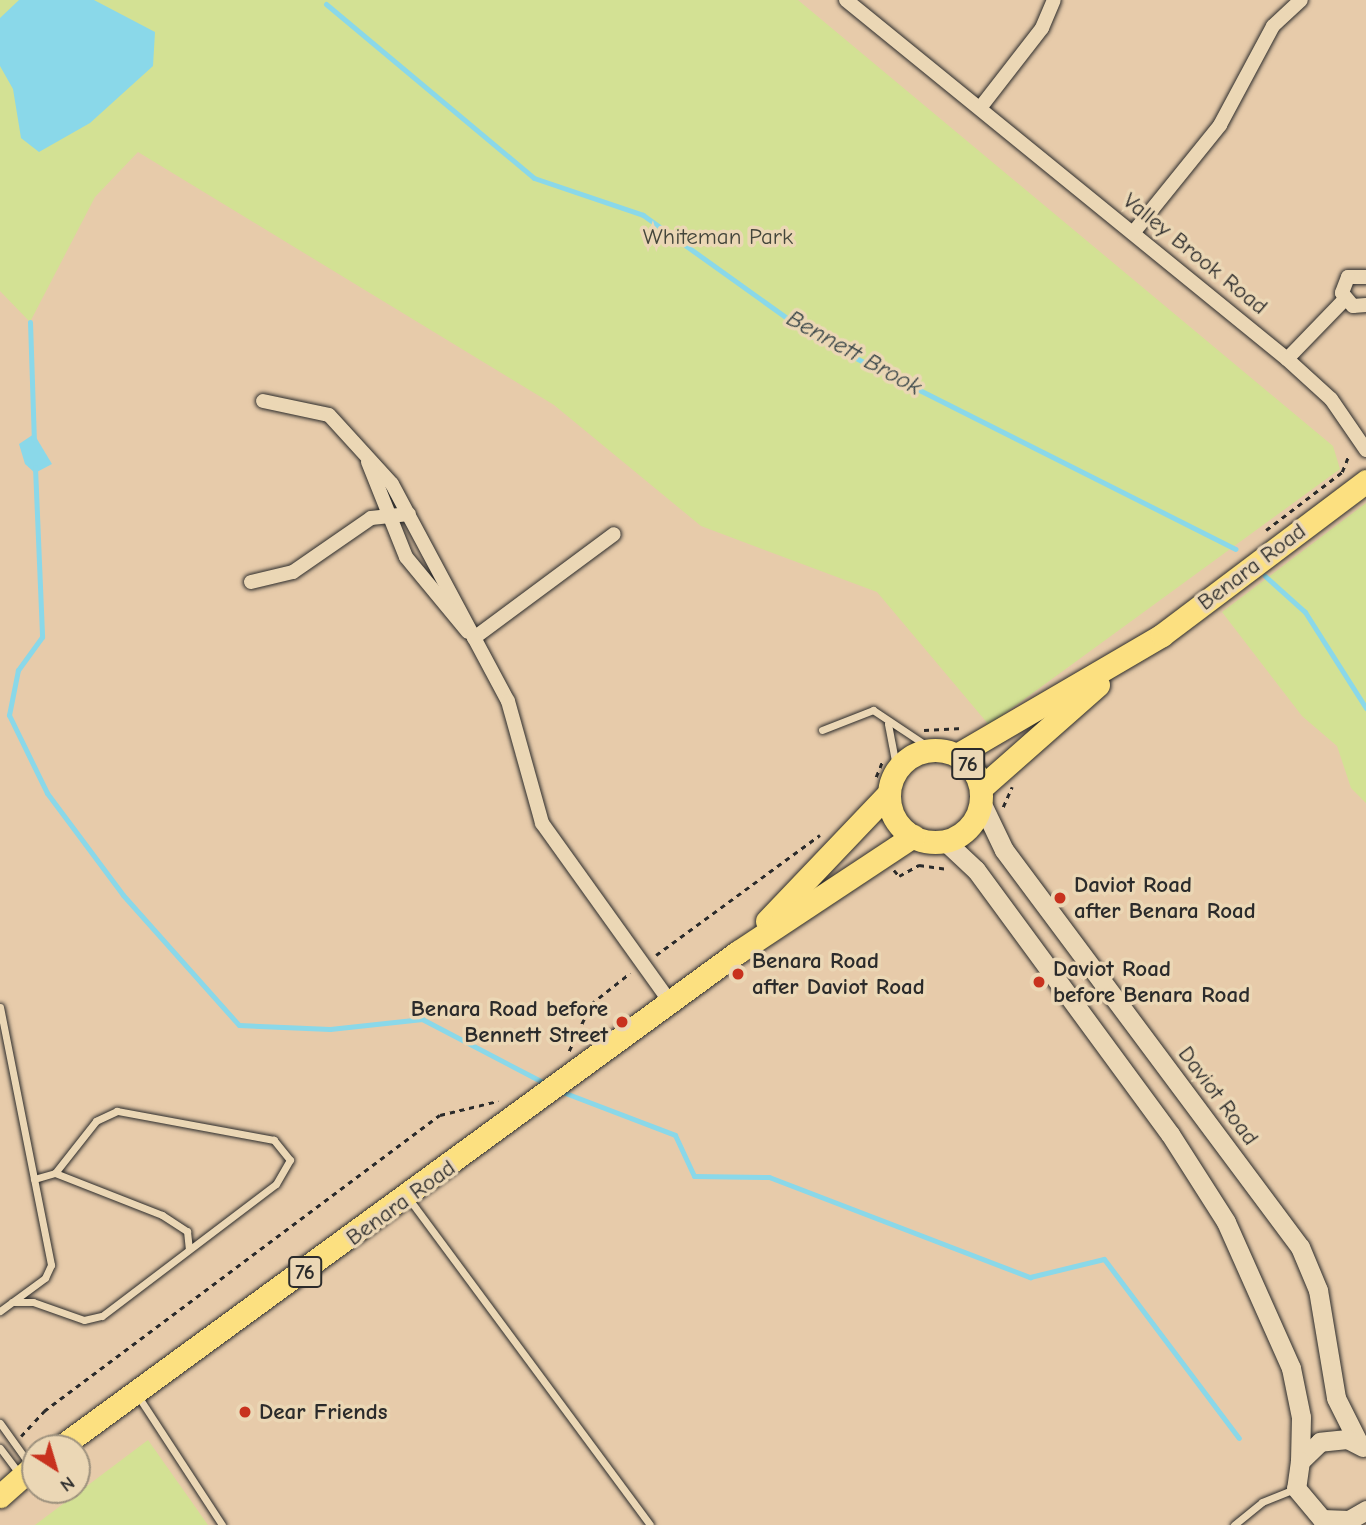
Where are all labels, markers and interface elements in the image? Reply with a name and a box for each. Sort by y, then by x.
street label: Valley Brook Road [1117,187,1273,321]
park label: Whiteman Park [643,223,793,251]
water label: Bennett Brook [782,304,926,402]
street label: Benara Road [1192,517,1312,617]
road number: 76 [950,746,986,782]
place label: Daviot Road after Benara Road [1074,871,1256,925]
marker: Daviot Road after Benara Road [1052,890,1068,906]
place label: Benara Road after Daviot Road [752,947,925,1001]
place label: Daviot Road before Benara Road [1053,955,1250,1009]
marker: Benara Road after Daviot Road [730,966,746,982]
marker: Daviot Road before Benara Road [1031,974,1047,990]
place label: Benara Road before Bennett Street [411,995,608,1049]
marker: Benara Road before Bennett Street [614,1014,630,1030]
street label: Daviot Road [1172,1041,1264,1151]
street label: Benara Road [341,1154,461,1252]
road number: 76 [288,1254,322,1290]
place label: Dear Friends [259,1398,388,1426]
marker: Dear Friends [237,1404,253,1420]
north arrow [21,1434,91,1504]
text: N [56,1472,79,1497]

